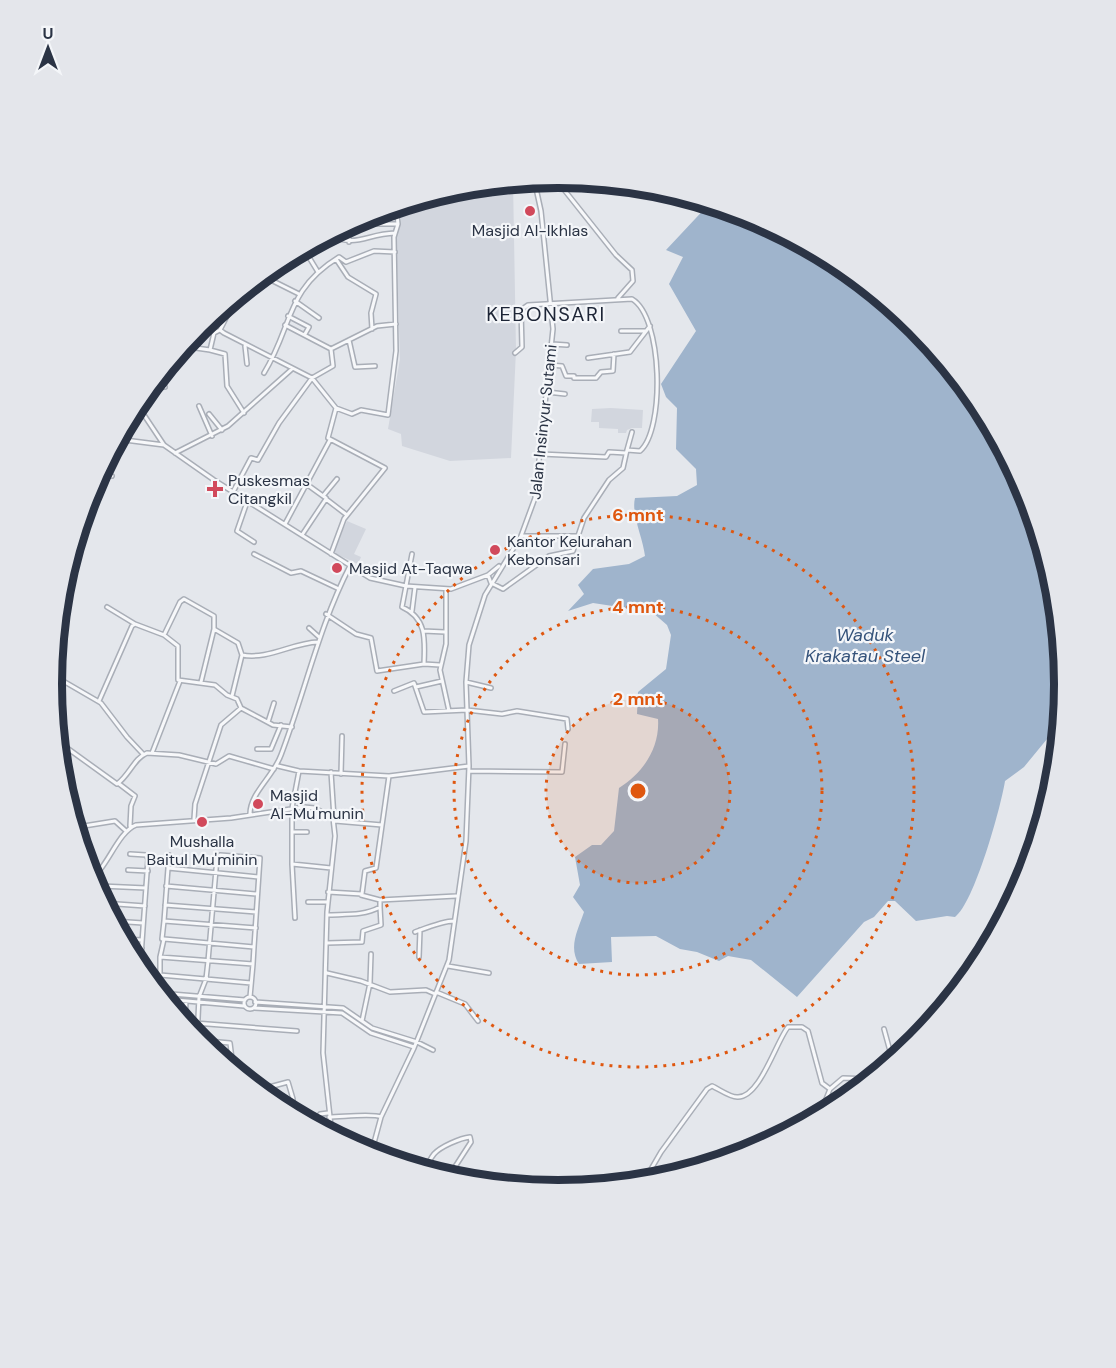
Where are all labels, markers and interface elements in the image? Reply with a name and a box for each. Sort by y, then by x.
north arrow [18,18,78,78]
text: U [43,23,53,44]
marker: Masjid Al-Ikhlas [523,204,537,218]
place label: Masjid Al-Ikhlas [472,220,588,241]
district label: KEBONSARI [486,301,606,327]
street label: Jalan Insinyur Sutami [524,343,562,501]
place label: Puskesmas Citangkil [228,470,310,509]
marker: Puskesmas Citangkil [206,480,224,498]
text: 6 mnt [612,503,664,527]
place label: Kantor Kelurahan Kebonsari [507,531,632,570]
marker: Kantor Kelurahan Kebonsari [488,543,502,557]
place label: Masjid At-Taqwa [349,558,472,579]
marker: Masjid At-Taqwa [330,561,344,575]
text: 4 mnt [612,595,664,619]
water label: Waduk Krakatau Steel [805,623,926,668]
text: 2 mnt [613,687,663,711]
centre of rings [628,781,648,801]
place label: Masjid Al-Mu'munin [270,785,364,824]
marker: Masjid Al-Mu'munin [251,797,265,811]
marker: Mushalla Baitul Mu'minin [195,815,209,829]
place label: Mushalla Baitul Mu'minin [147,831,257,870]

